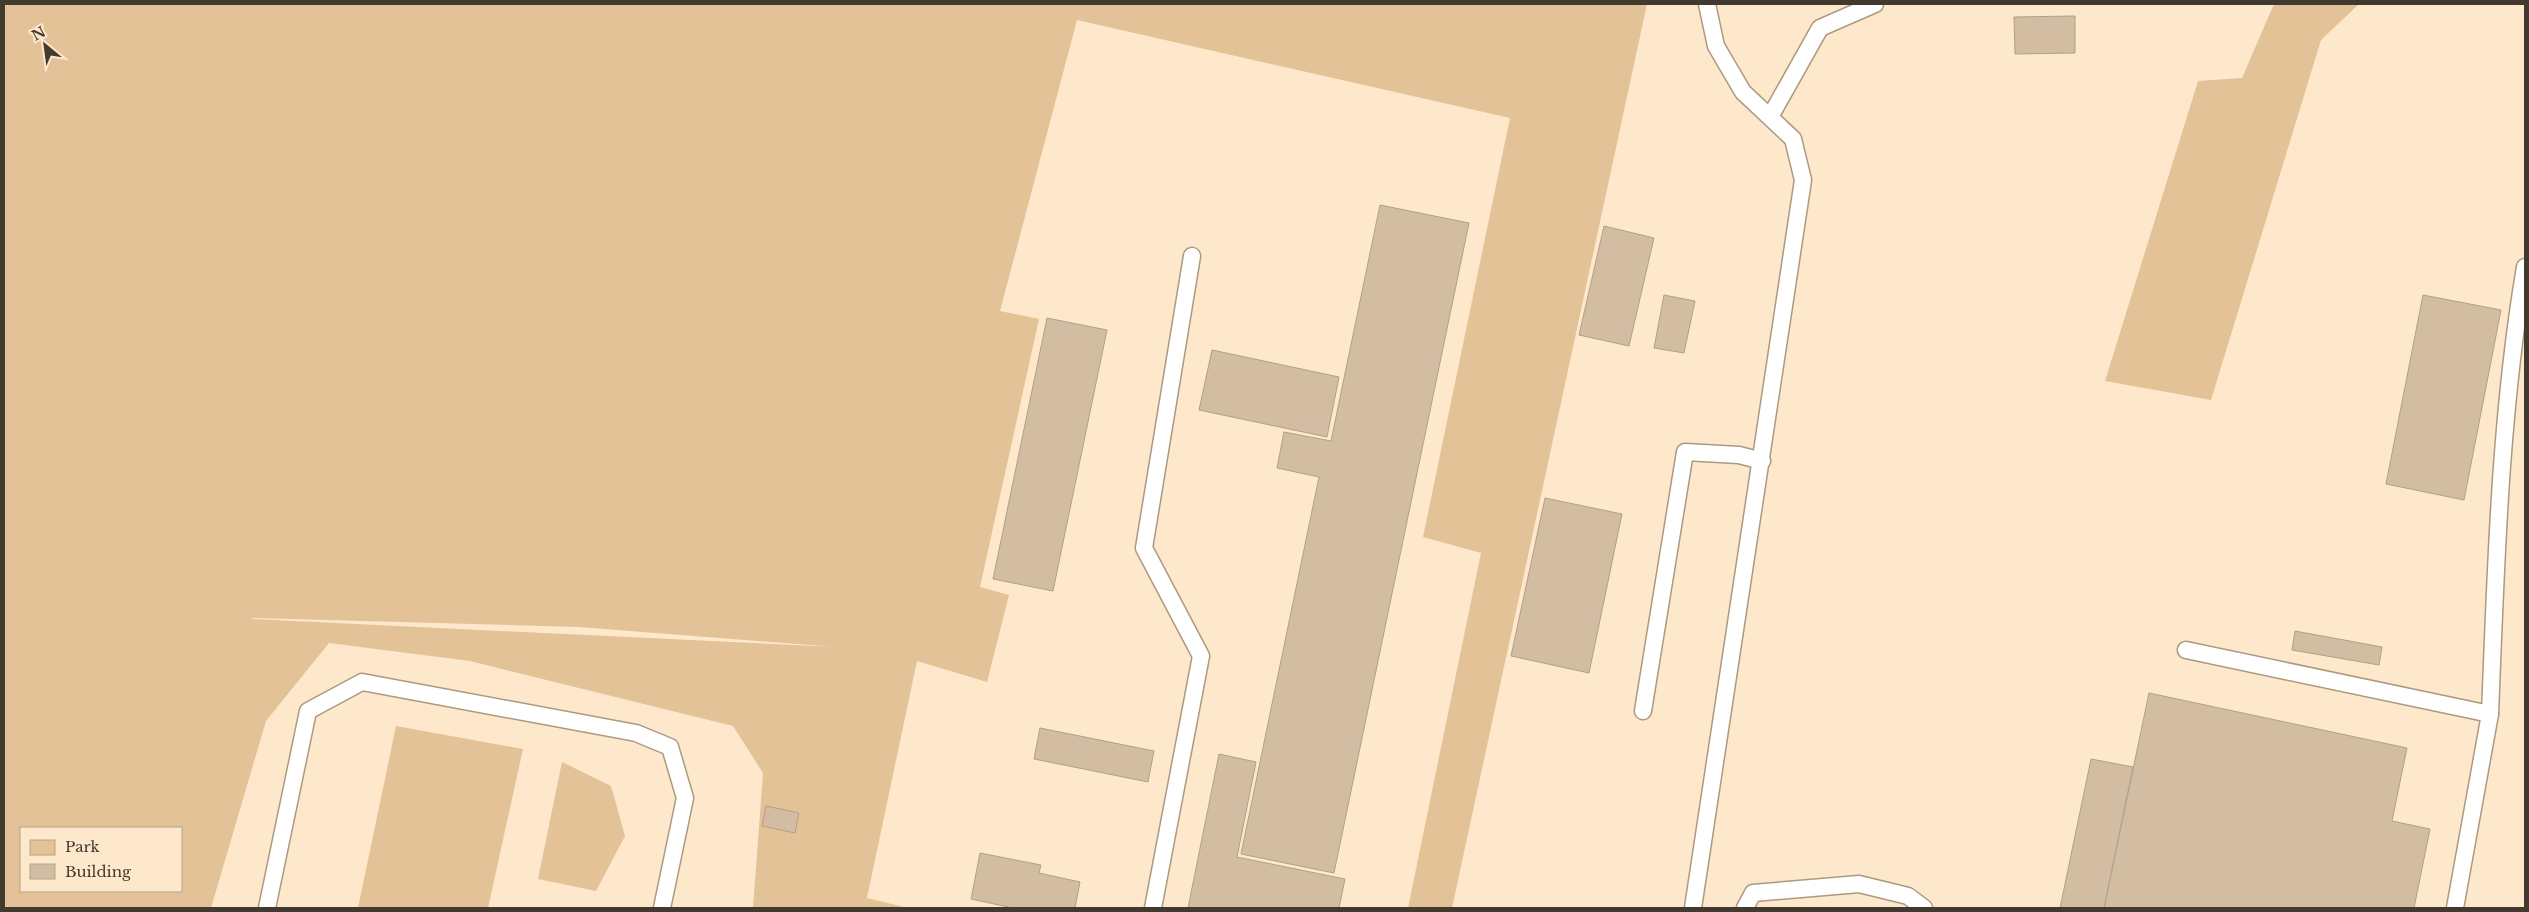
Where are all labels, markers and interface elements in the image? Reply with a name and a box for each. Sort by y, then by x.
north arrow [20,20,70,70]
text: N [29,23,49,45]
legend [20,827,182,892]
text: Park [65,837,101,856]
text: Building [65,862,132,881]

